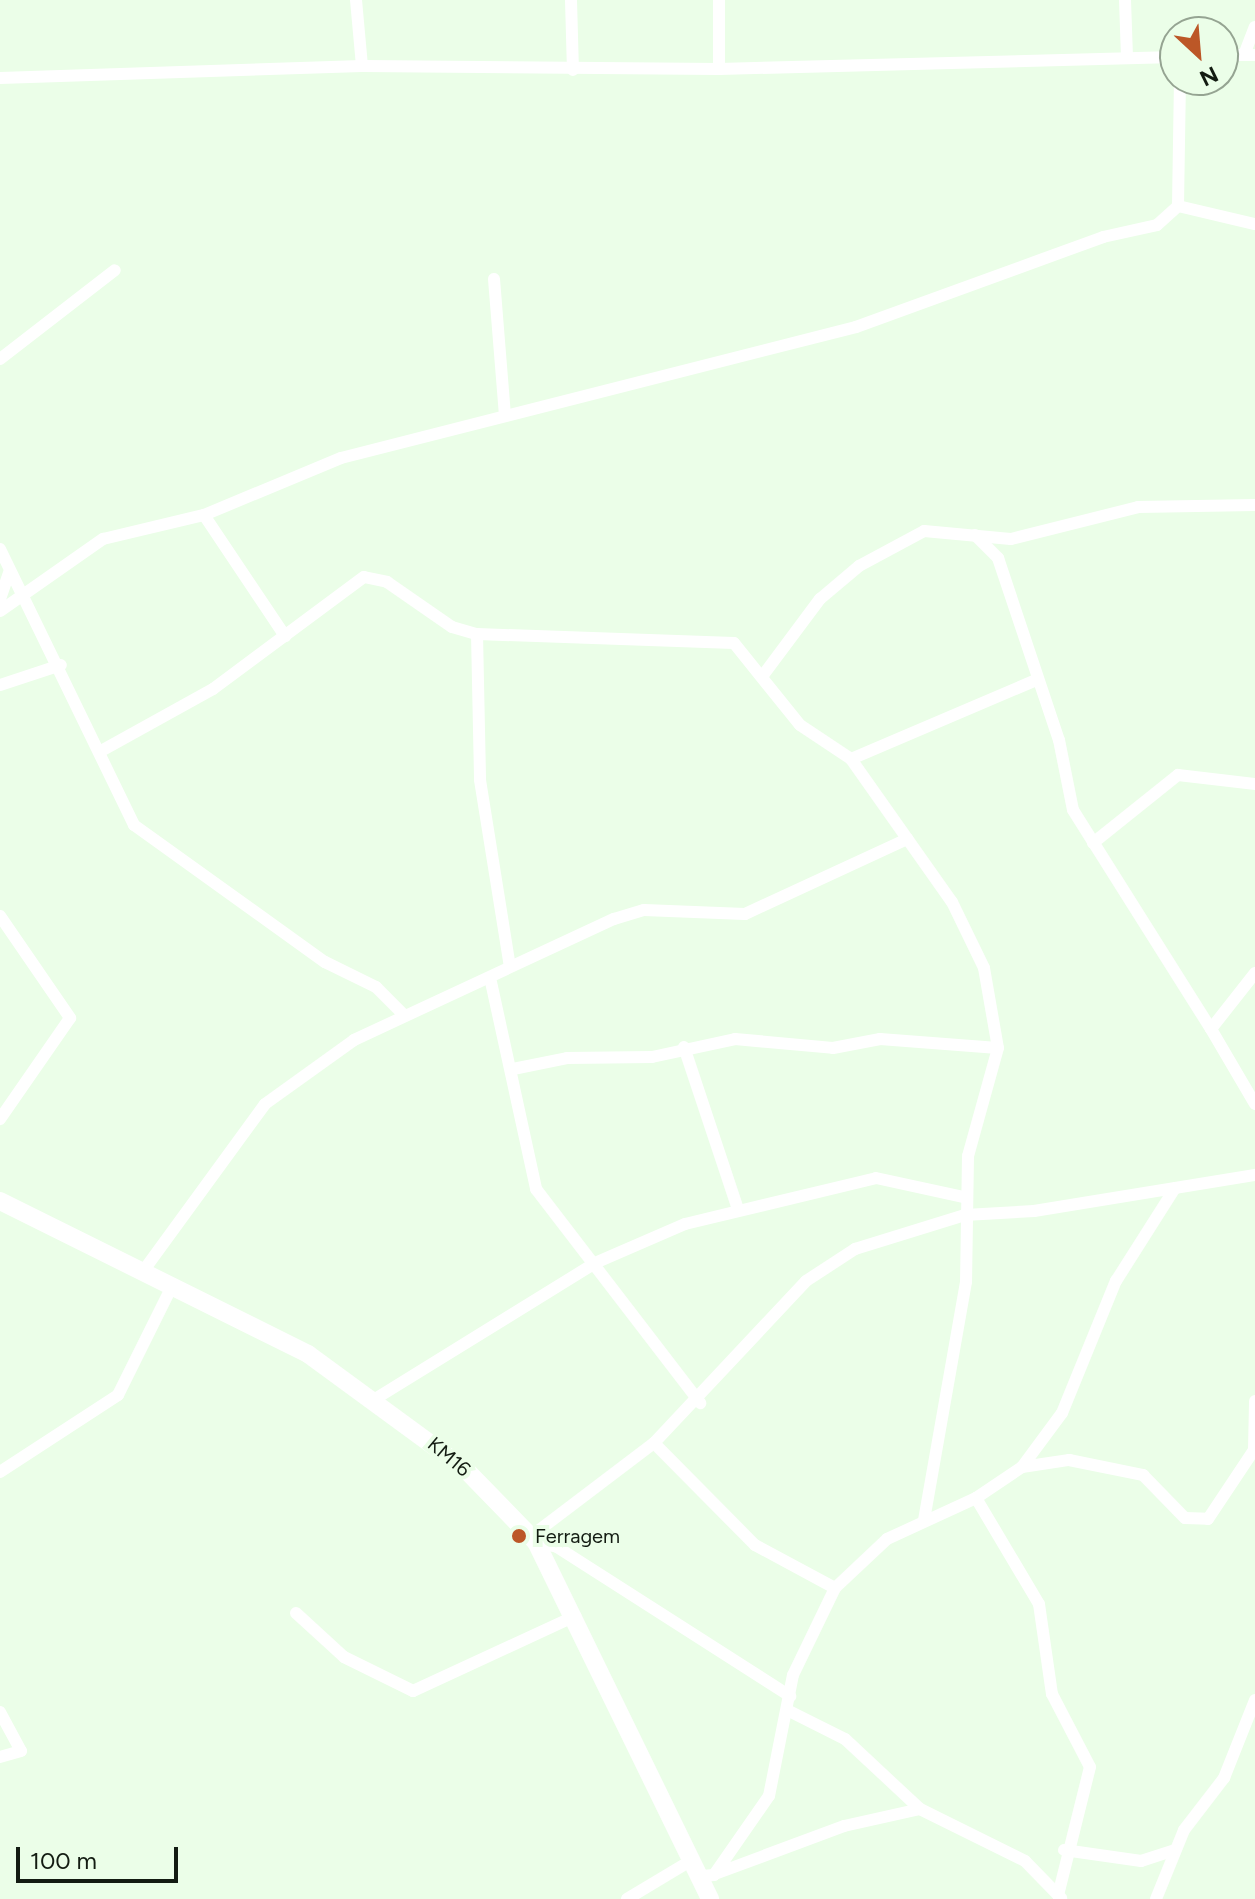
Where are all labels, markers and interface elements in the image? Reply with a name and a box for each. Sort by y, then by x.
north arrow [1159,16,1239,96]
text: N [1195,60,1222,92]
street label: KM16 [423,1432,475,1482]
place label: Ferragem [535,1524,620,1548]
marker: Ferragem [510,1527,528,1545]
scale bar [20,1831,182,1881]
text: 100 m [30,1846,97,1875]

